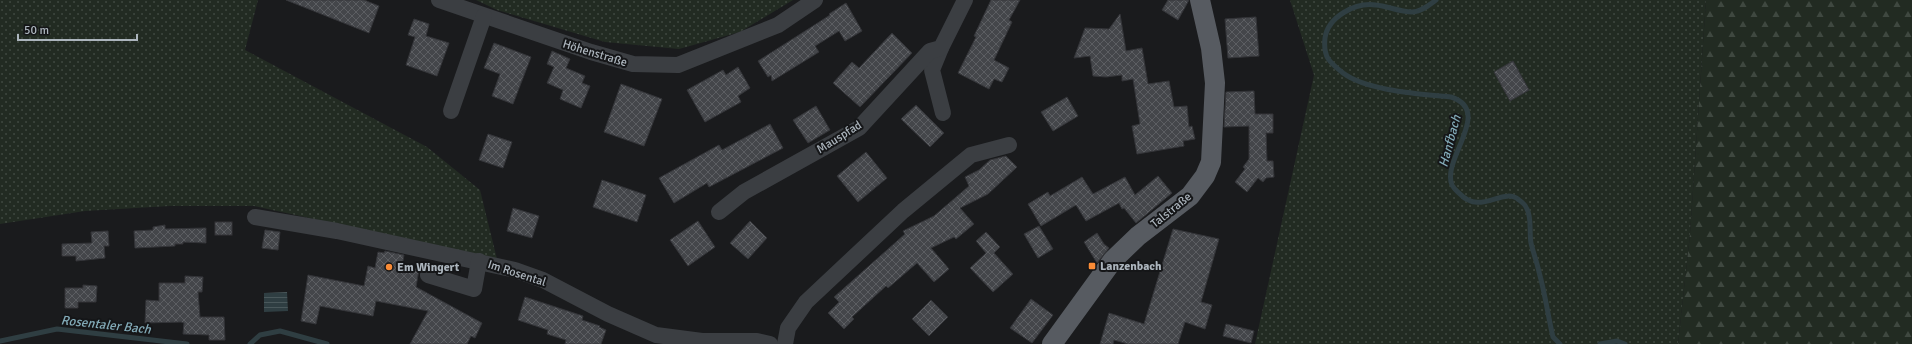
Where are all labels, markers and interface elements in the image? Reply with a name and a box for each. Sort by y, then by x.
scale bar [18,16,137,42]
text: 50 m [24,23,49,38]
street label: Höhenstraße [561,37,629,70]
water label: Hanfbach [1435,113,1465,169]
street label: Mauspfad [814,118,865,157]
street label: Talstraße [1148,189,1195,231]
street label: Im Rosental [486,257,548,290]
place label: Lanzenbach [1100,259,1162,274]
place label: Em Wingert [397,260,460,275]
marker: Lanzenbach [1087,261,1097,271]
marker: Em Wingert [384,262,394,272]
water label: Rosentaler Bach [60,312,153,338]

